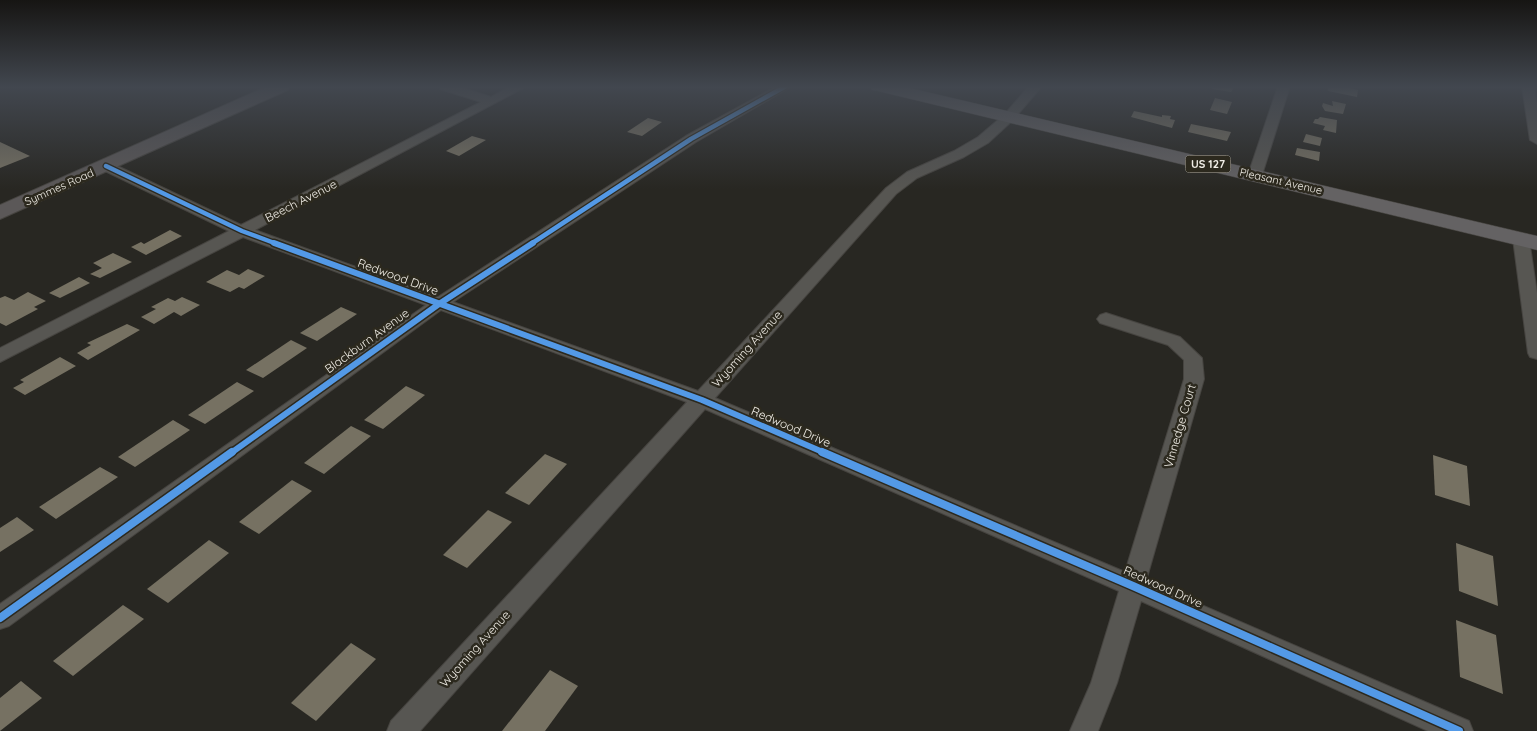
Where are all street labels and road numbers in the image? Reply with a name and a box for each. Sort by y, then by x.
road number: US 127 [1186,156,1230,172]
street label: Pleasant Avenue [1238,165,1324,197]
street label: Symmes Road [22,166,96,208]
street label: Beech Avenue [262,176,339,225]
street label: Redwood Drive [356,255,441,298]
street label: Blackburn Avenue [322,305,412,376]
street label: Wyoming Avenue [708,307,785,390]
street label: Vinnedge Court [1160,382,1199,469]
street label: Redwood Drive [749,403,833,450]
street label: Redwood Drive [1121,562,1205,611]
street label: Wyoming Avenue [436,607,513,690]

